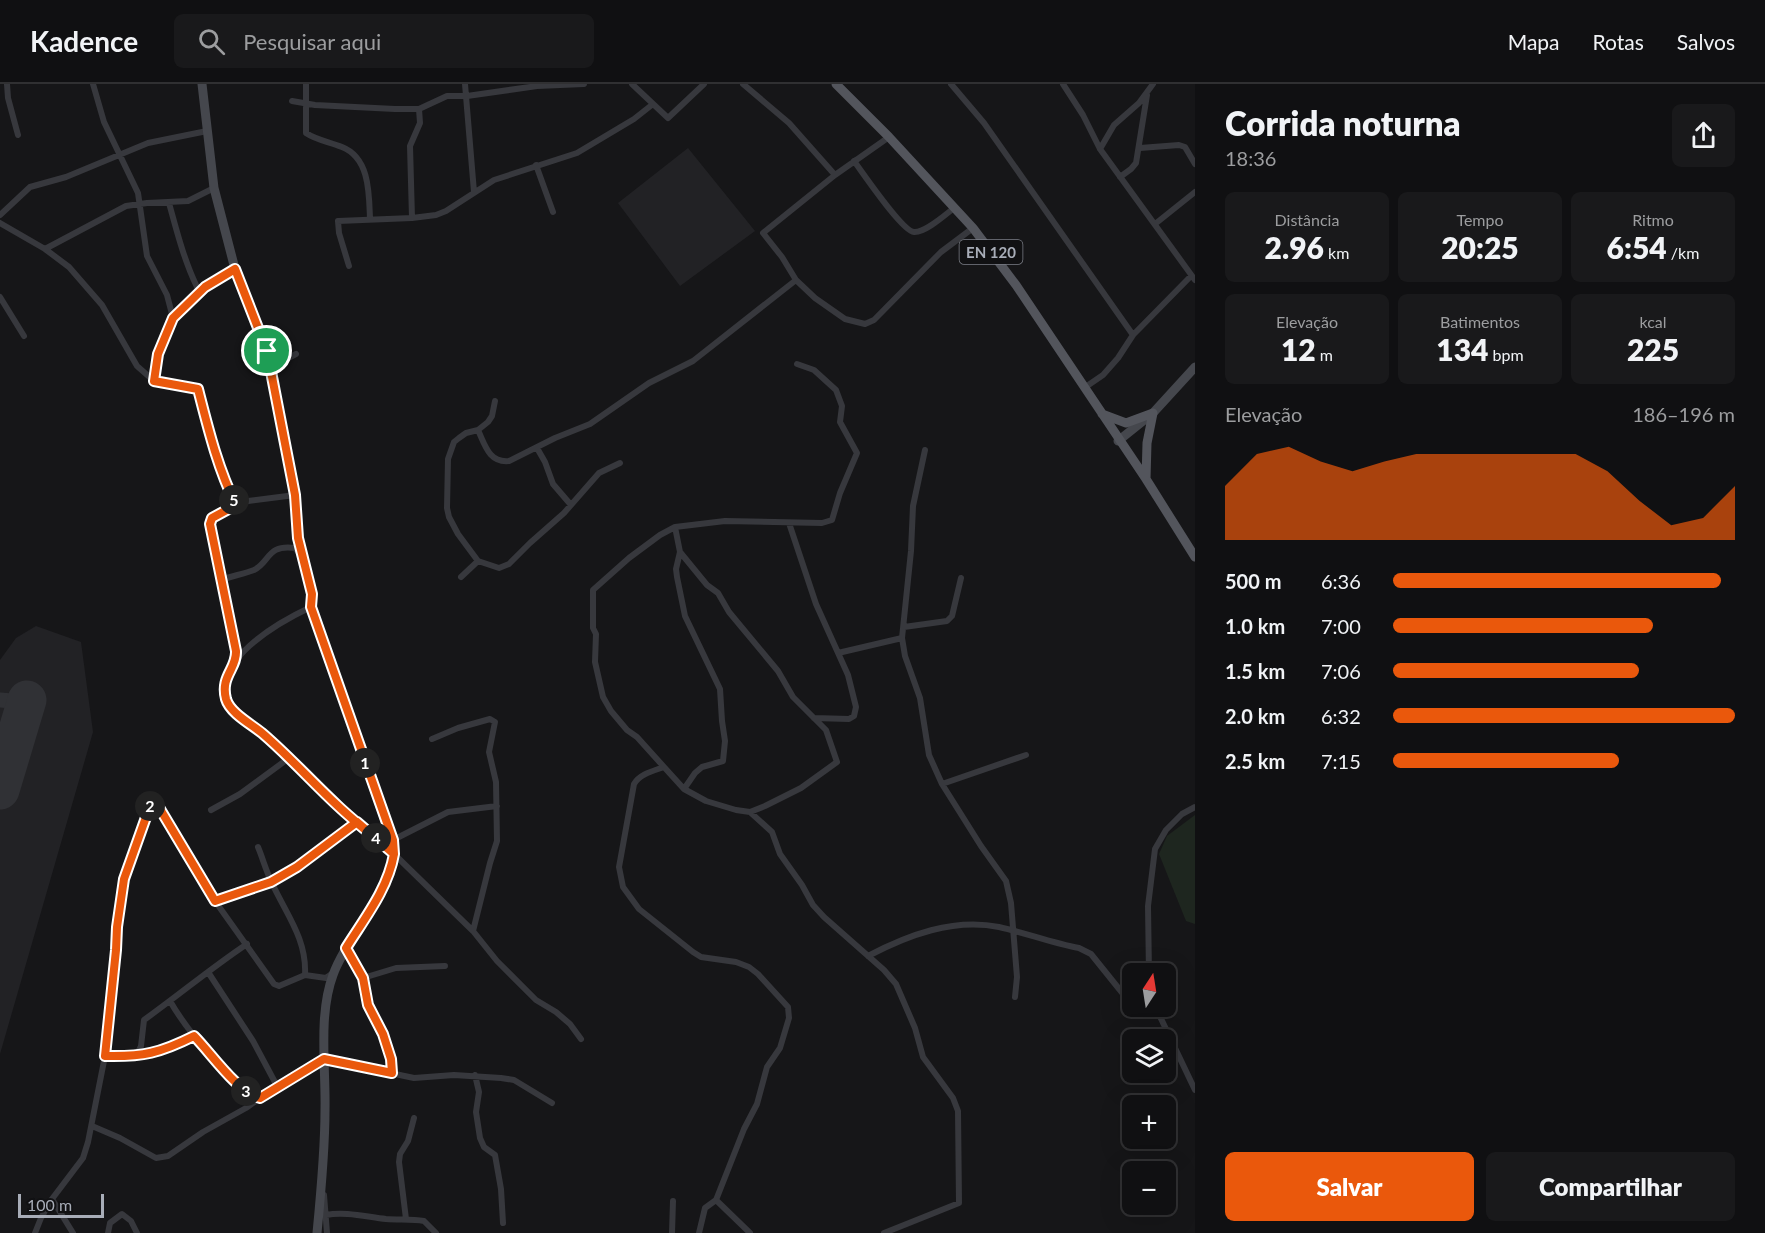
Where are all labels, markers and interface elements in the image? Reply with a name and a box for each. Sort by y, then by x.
search box [174,14,594,68]
text: Kadence [30,24,138,58]
icon: search [195,25,228,58]
text: Pesquisar aqui [243,28,381,55]
text: Mapa [1508,29,1560,54]
text: Rotas [1593,29,1644,54]
text: Salvos [1677,29,1735,54]
text: Corrida noturna [1225,103,1461,143]
button: share [1672,104,1735,167]
text: 18:36 [1225,146,1276,170]
text: Distância [1275,210,1339,229]
text: Tempo [1456,210,1504,229]
text: Ritmo [1632,210,1674,229]
text: 2.96 [1265,229,1324,265]
text: 20:25 [1441,229,1519,265]
text: 6:54 [1607,229,1667,265]
road number: EN 120 [960,240,1022,264]
text: km [1324,243,1349,262]
text: /km [1667,243,1699,262]
text: Elevação [1276,312,1338,331]
text: Batimentos [1440,312,1520,331]
text: kcal [1639,312,1667,331]
pin [241,325,292,376]
text: 12 [1281,331,1316,367]
text: 134 [1436,331,1489,367]
text: 225 [1627,331,1679,367]
icon: arrive [250,334,283,367]
text: m [1316,345,1333,364]
text: bpm [1489,345,1524,364]
text: Elevação [1225,402,1302,426]
text: 186–196 m [1632,402,1735,426]
pin: 5 [219,485,249,515]
text: 5 [229,490,239,509]
text: 500 m [1225,569,1281,593]
text: 6:36 [1321,569,1361,593]
text: 1.0 km [1225,614,1285,638]
text: 7:00 [1321,614,1361,638]
text: 1.5 km [1225,659,1285,683]
text: 7:06 [1321,659,1361,683]
text: 2.0 km [1225,704,1285,728]
text: 6:32 [1321,704,1361,728]
pin: 1 [350,748,380,778]
text: 2.5 km [1225,749,1285,773]
text: 7:15 [1321,749,1361,773]
text: 1 [360,753,370,772]
pin: 2 [135,791,165,821]
text: 2 [145,796,155,815]
pin: 4 [361,823,391,853]
text: 4 [371,828,381,847]
north arrow [1122,963,1176,1017]
map controls [1122,963,1176,1215]
button: layers [1122,1029,1176,1083]
pin: 3 [231,1076,261,1106]
text: 3 [241,1081,251,1100]
button: + [1122,1095,1176,1149]
button: Salvar [1225,1152,1474,1221]
button: Compartilhar [1486,1152,1735,1221]
button: − [1122,1161,1176,1215]
scale bar [18,1191,104,1218]
text: 100 m [27,1195,72,1214]

